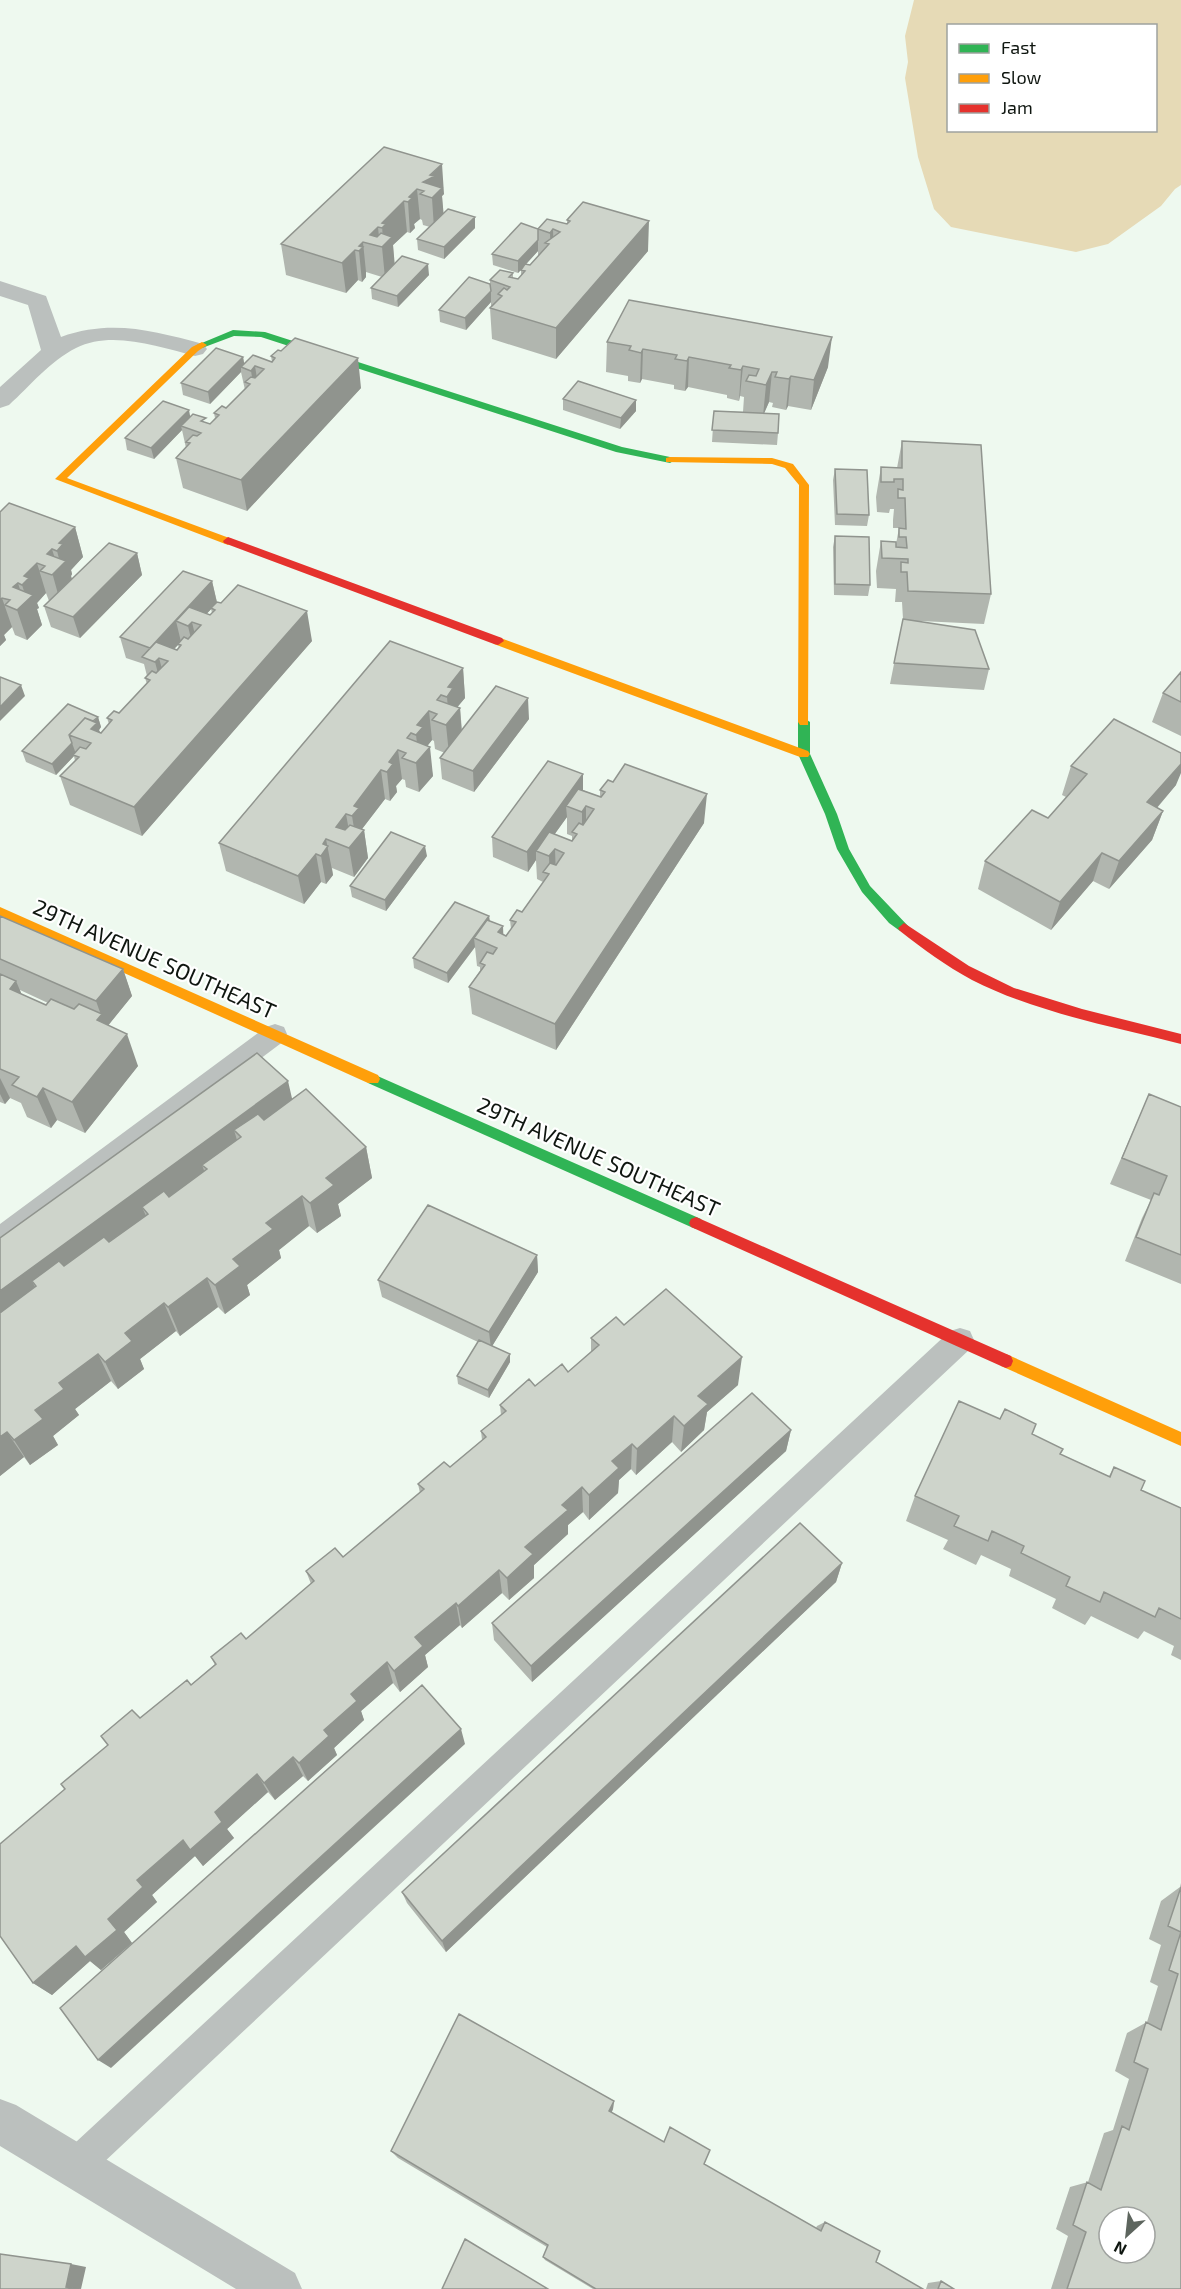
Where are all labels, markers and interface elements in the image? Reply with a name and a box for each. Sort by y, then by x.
legend [947,24,1157,132]
text: Fast [1001,36,1036,58]
text: Slow [1001,66,1042,88]
text: Jam [1001,96,1033,118]
street label: 29TH AVENUE SOUTHEAST [30,893,281,1023]
street label: 29TH AVENUE SOUTHEAST [474,1091,725,1221]
north arrow [1097,2205,1157,2265]
text: N [1110,2238,1129,2260]

